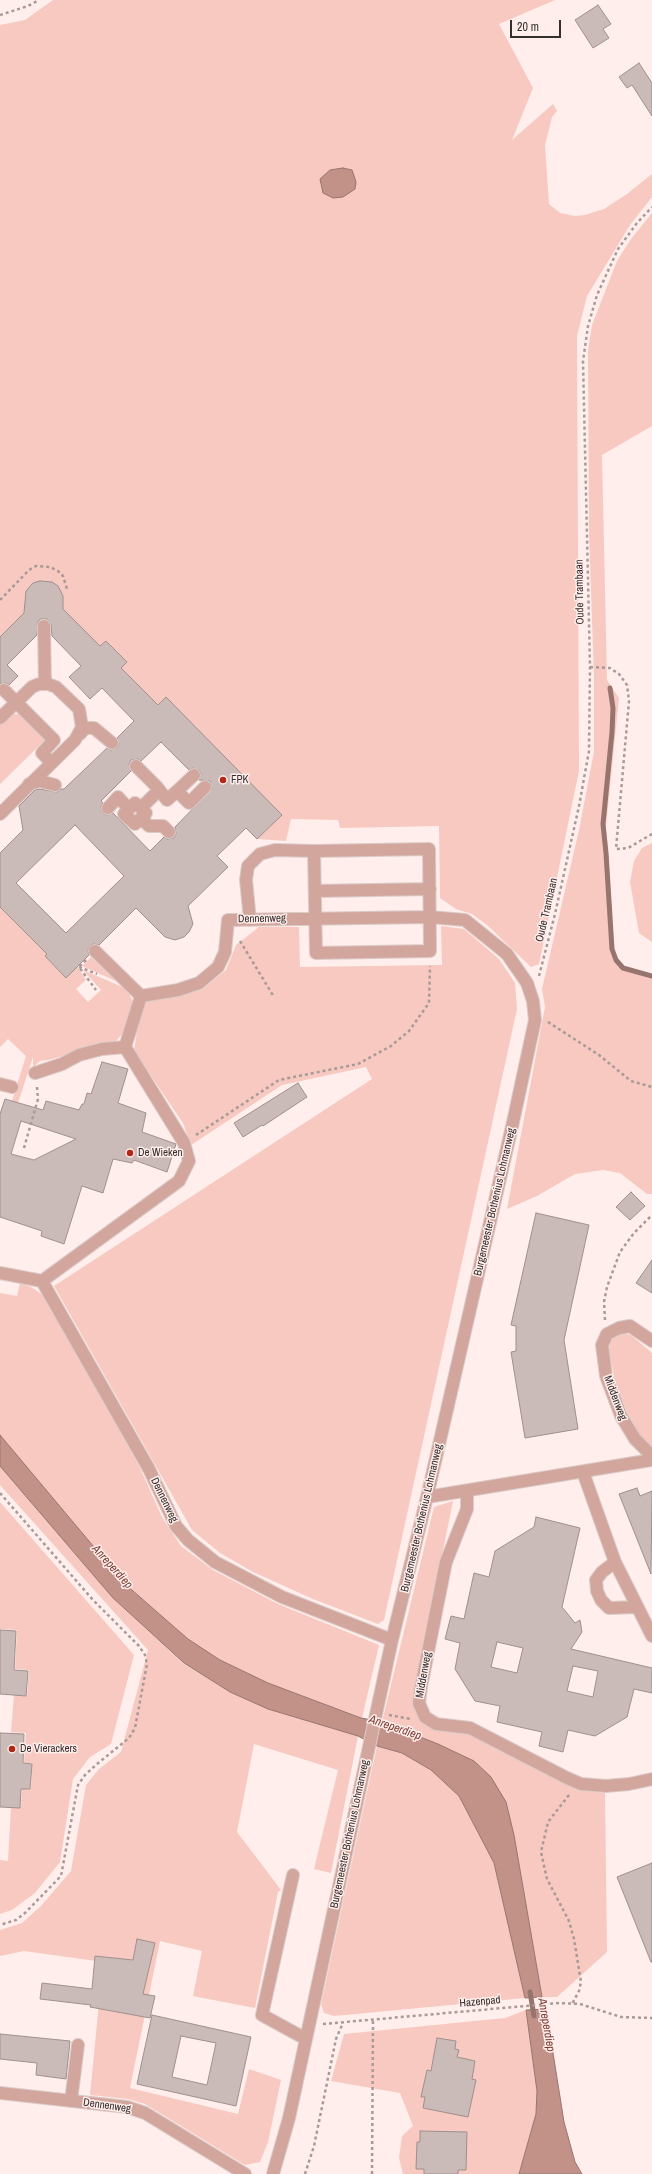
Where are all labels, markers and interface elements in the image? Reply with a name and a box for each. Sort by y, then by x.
scale bar [512,12,563,38]
text: 20 m [517,19,539,35]
street label: Oude Trambaan [573,559,587,625]
place label: FPK [231,773,249,787]
marker: FPK [218,775,228,785]
street label: Oude Trambaan [533,877,561,943]
street label: Dennenweg [238,912,286,926]
street label: Burgemeester Bothenius Lohmanweg [472,1127,518,1277]
place label: De Wieken [138,1146,183,1160]
marker: De Wieken [125,1148,135,1158]
street label: Middenweg [600,1374,630,1422]
street label: Burgemeester Bothenius Lohmanweg [399,1443,445,1593]
street label: Dennenweg [148,1475,180,1525]
water label: Anreperdiep [89,1542,135,1592]
street label: Middenweg [413,1651,435,1699]
water label: Anreperdiep [367,1712,423,1744]
place label: De Vierackers [20,1742,77,1756]
marker: De Vierackers [7,1744,17,1754]
street label: Burgemeester Bothenius Lohmanweg [328,1759,372,1909]
street label: Hazenpad [459,1994,501,2010]
water label: Anreperdiep [534,1997,558,2053]
street label: Dennenweg [82,2096,132,2116]

